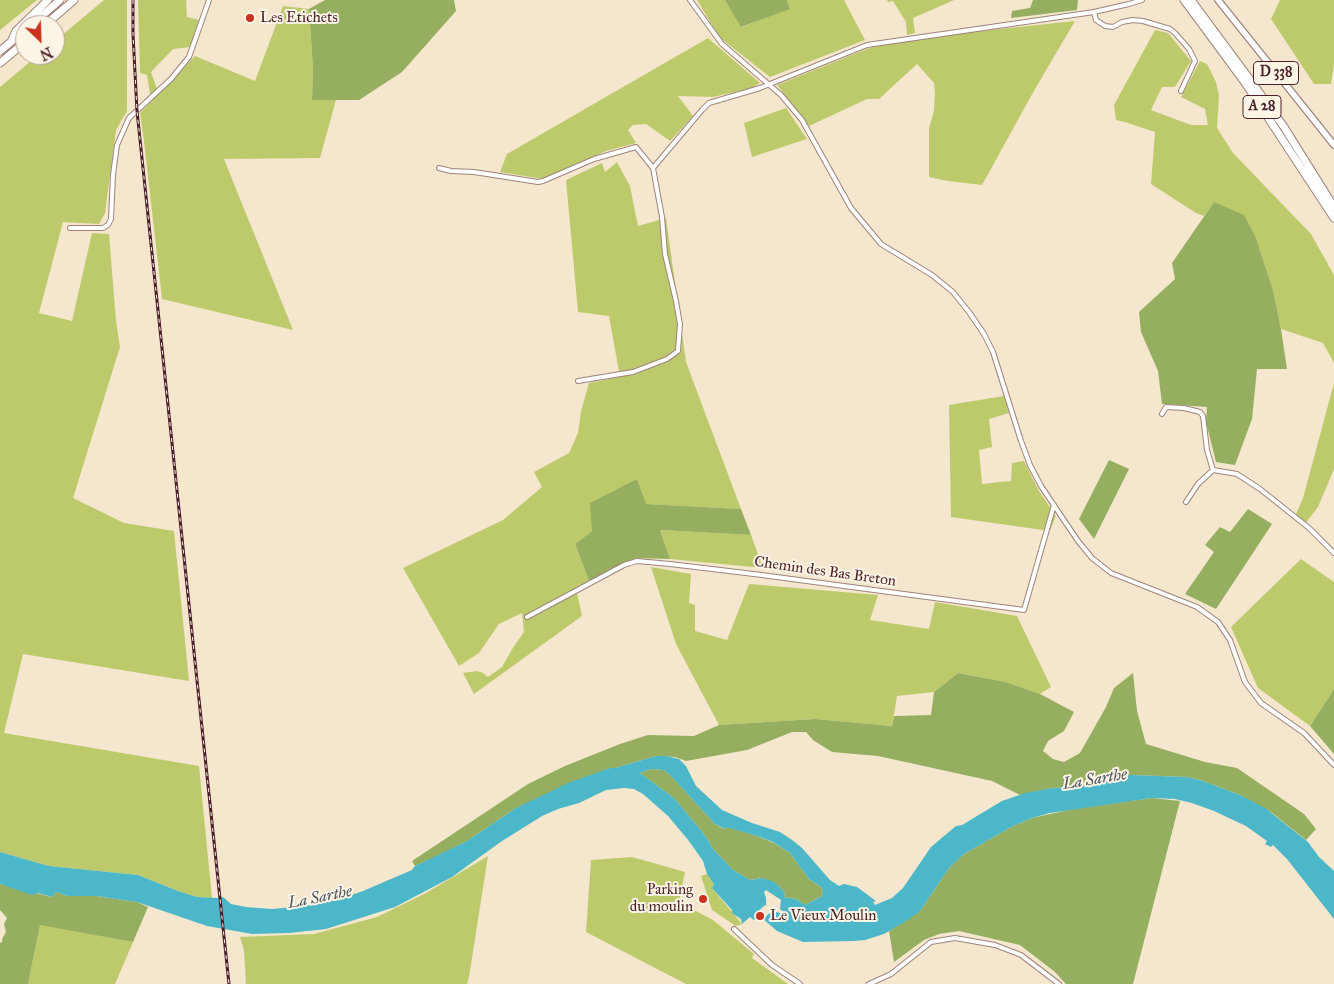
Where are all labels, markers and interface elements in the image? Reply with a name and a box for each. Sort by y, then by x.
place label: Les Etichets [260,9,338,27]
marker: Les Etichets [244,12,256,24]
north arrow [15,15,65,65]
text: N [37,43,55,63]
road number: D 338 [1254,62,1298,84]
road number: A 28 [1243,95,1281,118]
street label: Chemin des Bas Breton [753,553,897,591]
water label: La Sarthe [1062,765,1128,795]
place label: Parking du moulin [630,881,693,916]
water label: La Sarthe [286,882,354,914]
marker: Parking du moulin [697,893,709,905]
place label: Le Vieux Moulin [770,907,876,925]
marker: Le Vieux Moulin [754,910,766,922]

